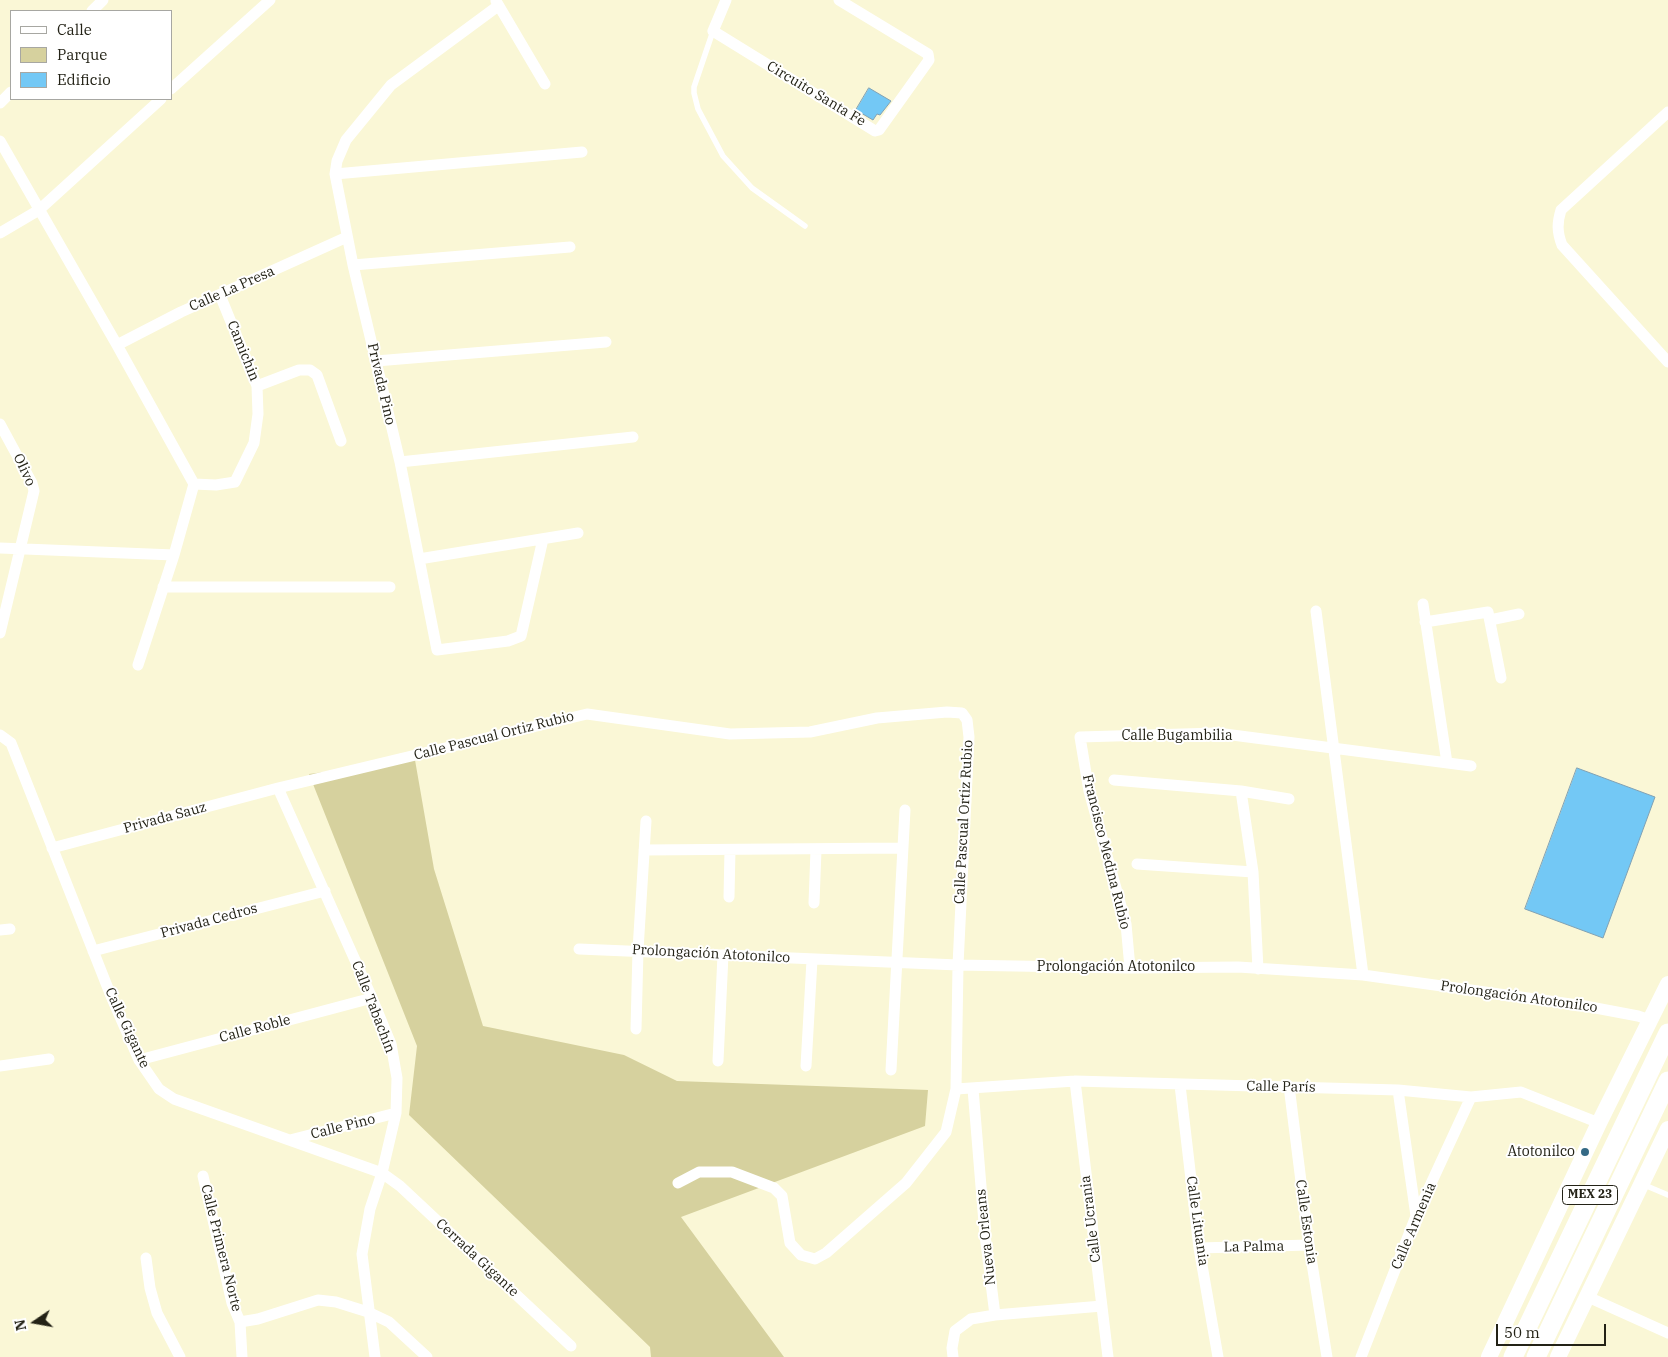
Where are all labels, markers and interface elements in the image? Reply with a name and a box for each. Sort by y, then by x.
legend [10,10,172,100]
text: Calle [57,20,92,39]
text: Parque [57,45,107,64]
street label: Circuito Santa Fe [763,58,869,130]
text: Edificio [57,70,111,89]
street label: Calle La Presa [187,263,277,315]
street label: Camichin [223,318,263,384]
street label: Privada Pino [363,341,399,427]
street label: Olivo [9,451,39,489]
street label: Calle Pascual Ortiz Rubio [412,708,576,764]
street label: Calle Bugambilia [1121,728,1233,744]
street label: Calle Pascual Ortiz Rubio [951,739,977,905]
street label: Francisco Medina Rubio [1079,773,1133,931]
street label: Privada Sauz [122,799,208,837]
street label: Privada Cedros [159,900,259,942]
street label: Prolongación Atotonilco [632,941,790,967]
street label: Calle Tabachín [348,959,398,1055]
street label: Prolongación Atotonilco [1037,959,1195,975]
street label: Prolongación Atotonilco [1439,978,1599,1016]
street label: Calle Gigante [101,985,153,1071]
street label: Calle Roble [218,1011,292,1047]
street label: Calle París [1246,1078,1316,1096]
street label: Calle Pino [309,1111,377,1143]
place label: Atotonilco [1507,1144,1575,1160]
marker: Atotonilco [1579,1146,1591,1158]
street label: Calle Ucrania [1077,1174,1105,1264]
street label: Calle Lituania [1182,1175,1212,1267]
street label: Calle Estonia [1292,1179,1320,1265]
street label: Calle Armenia [1388,1180,1440,1272]
street label: Calle Primera Norte [197,1183,245,1313]
road number: MEX 23 [1562,1186,1618,1204]
street label: Nueva Orleans [973,1188,999,1286]
street label: Cerrada Gigante [432,1215,522,1301]
street label: La Palma [1224,1238,1284,1256]
north arrow [10,1297,60,1347]
scale bar [1498,1314,1608,1346]
text: N [10,1318,30,1332]
text: 50 m [1504,1323,1540,1342]

